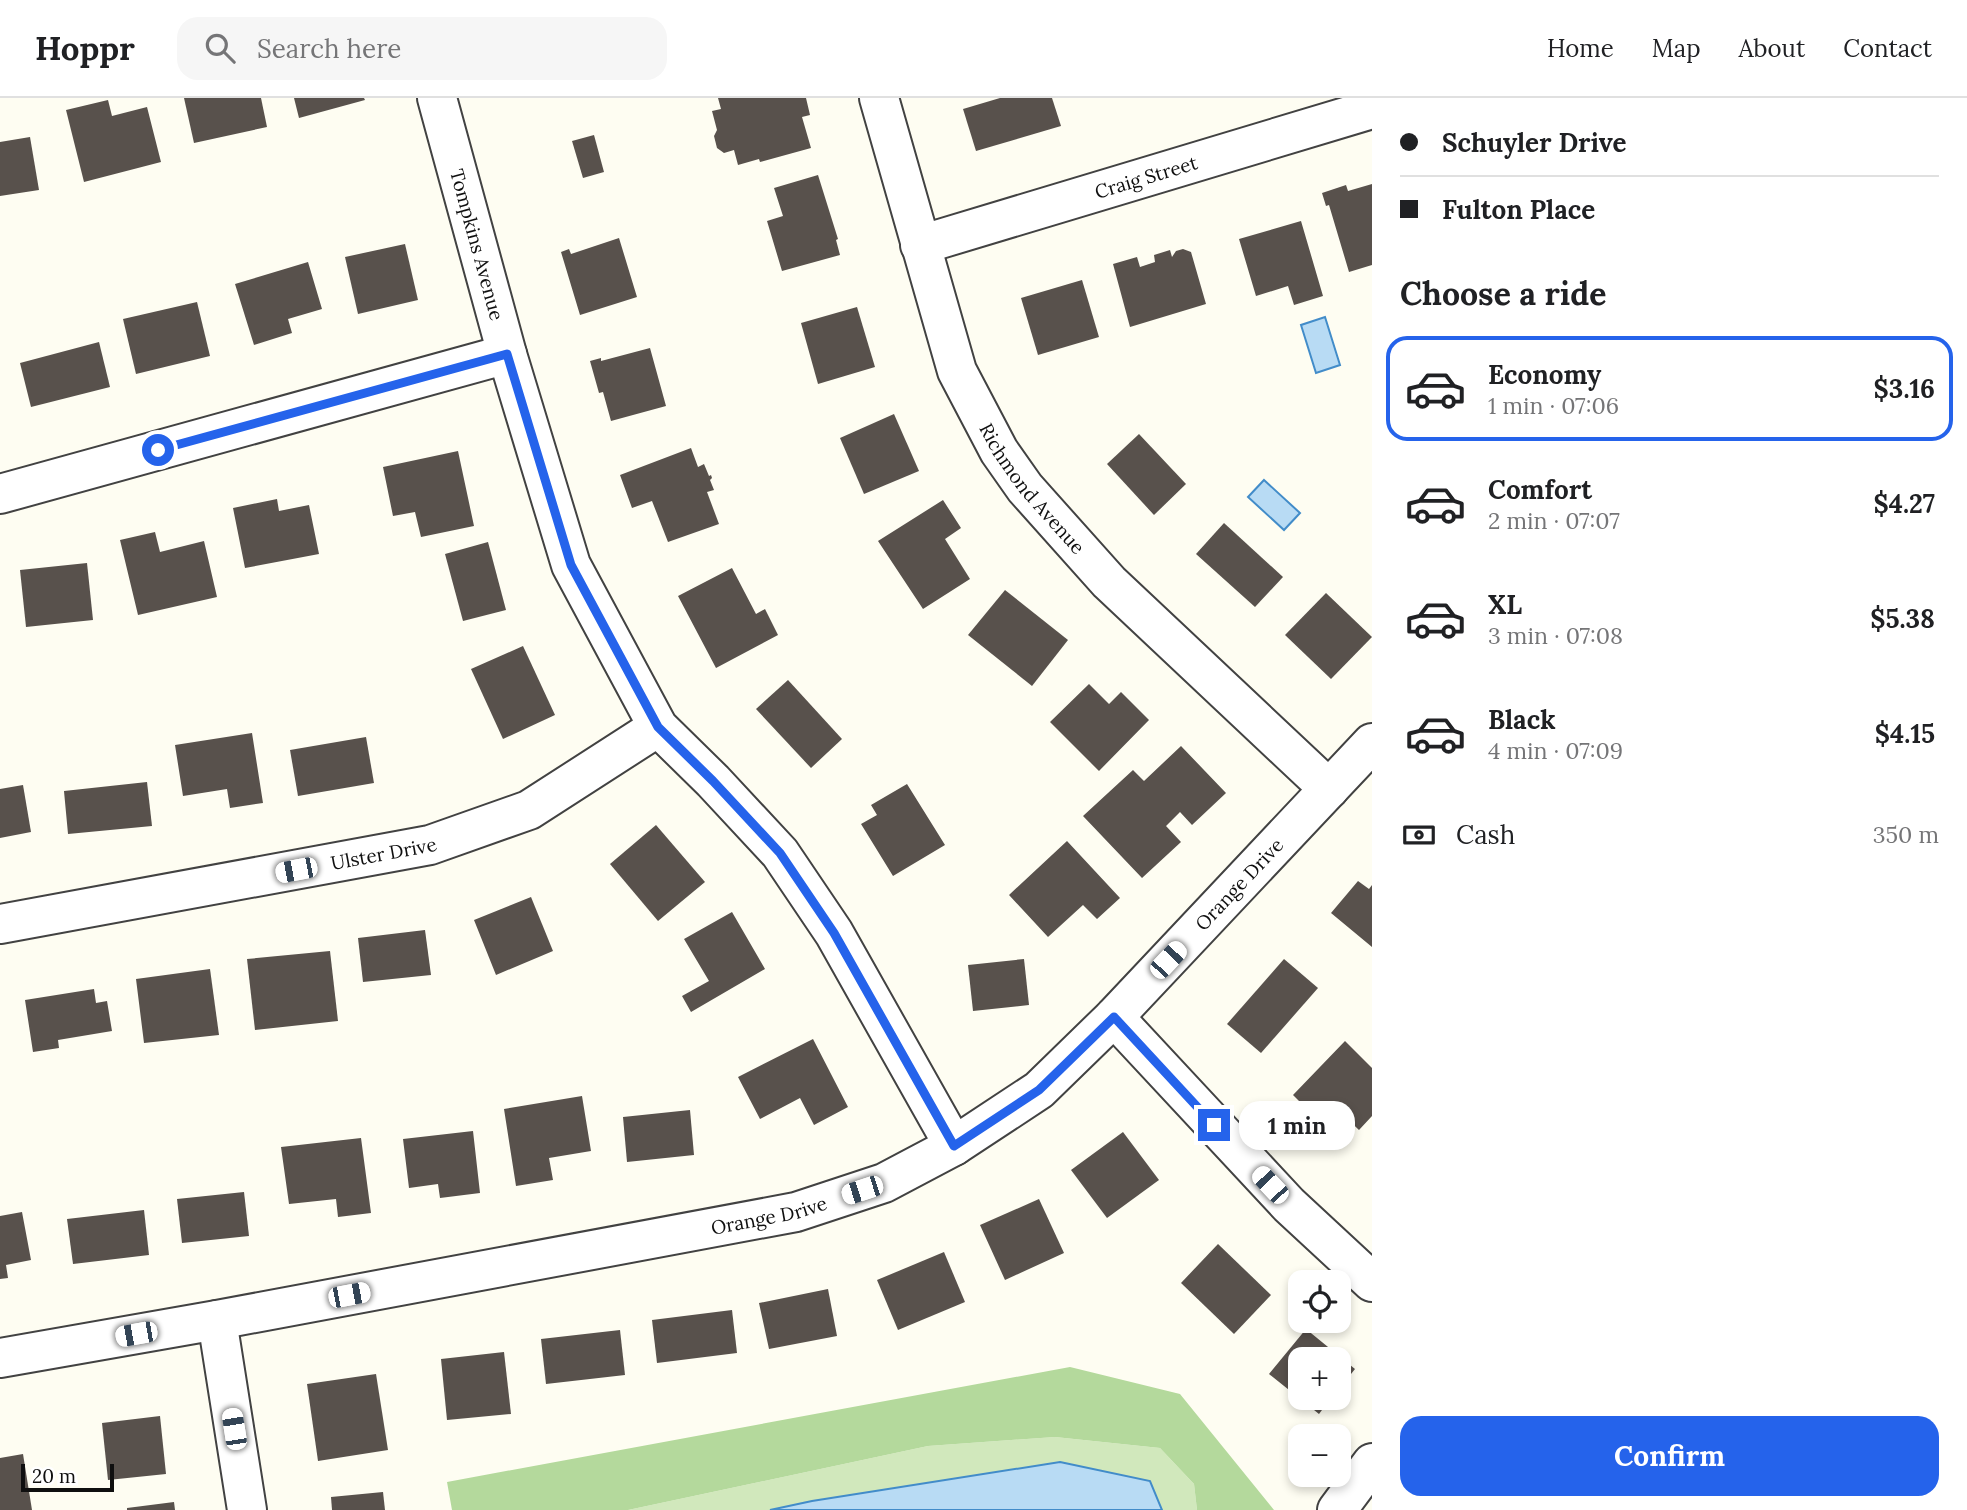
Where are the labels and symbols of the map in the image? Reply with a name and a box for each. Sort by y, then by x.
street label: Craig Street [1092,150,1201,204]
street label: Tompkins Avenue [445,166,509,323]
street label: Richmond Avenue [974,419,1090,559]
route start [142,434,174,466]
street label: Ulster Drive [329,832,440,875]
street label: Orange Drive [1190,833,1288,935]
car [274,856,319,884]
car [1146,937,1191,983]
callout: 1 min [1238,1100,1354,1150]
route end [1198,1109,1230,1141]
car [1248,1162,1293,1208]
car [839,1174,886,1206]
street label: Orange Drive [709,1191,830,1240]
car [327,1281,372,1309]
car [114,1320,159,1348]
car [221,1407,248,1451]
scale bar [21,1461,114,1493]

